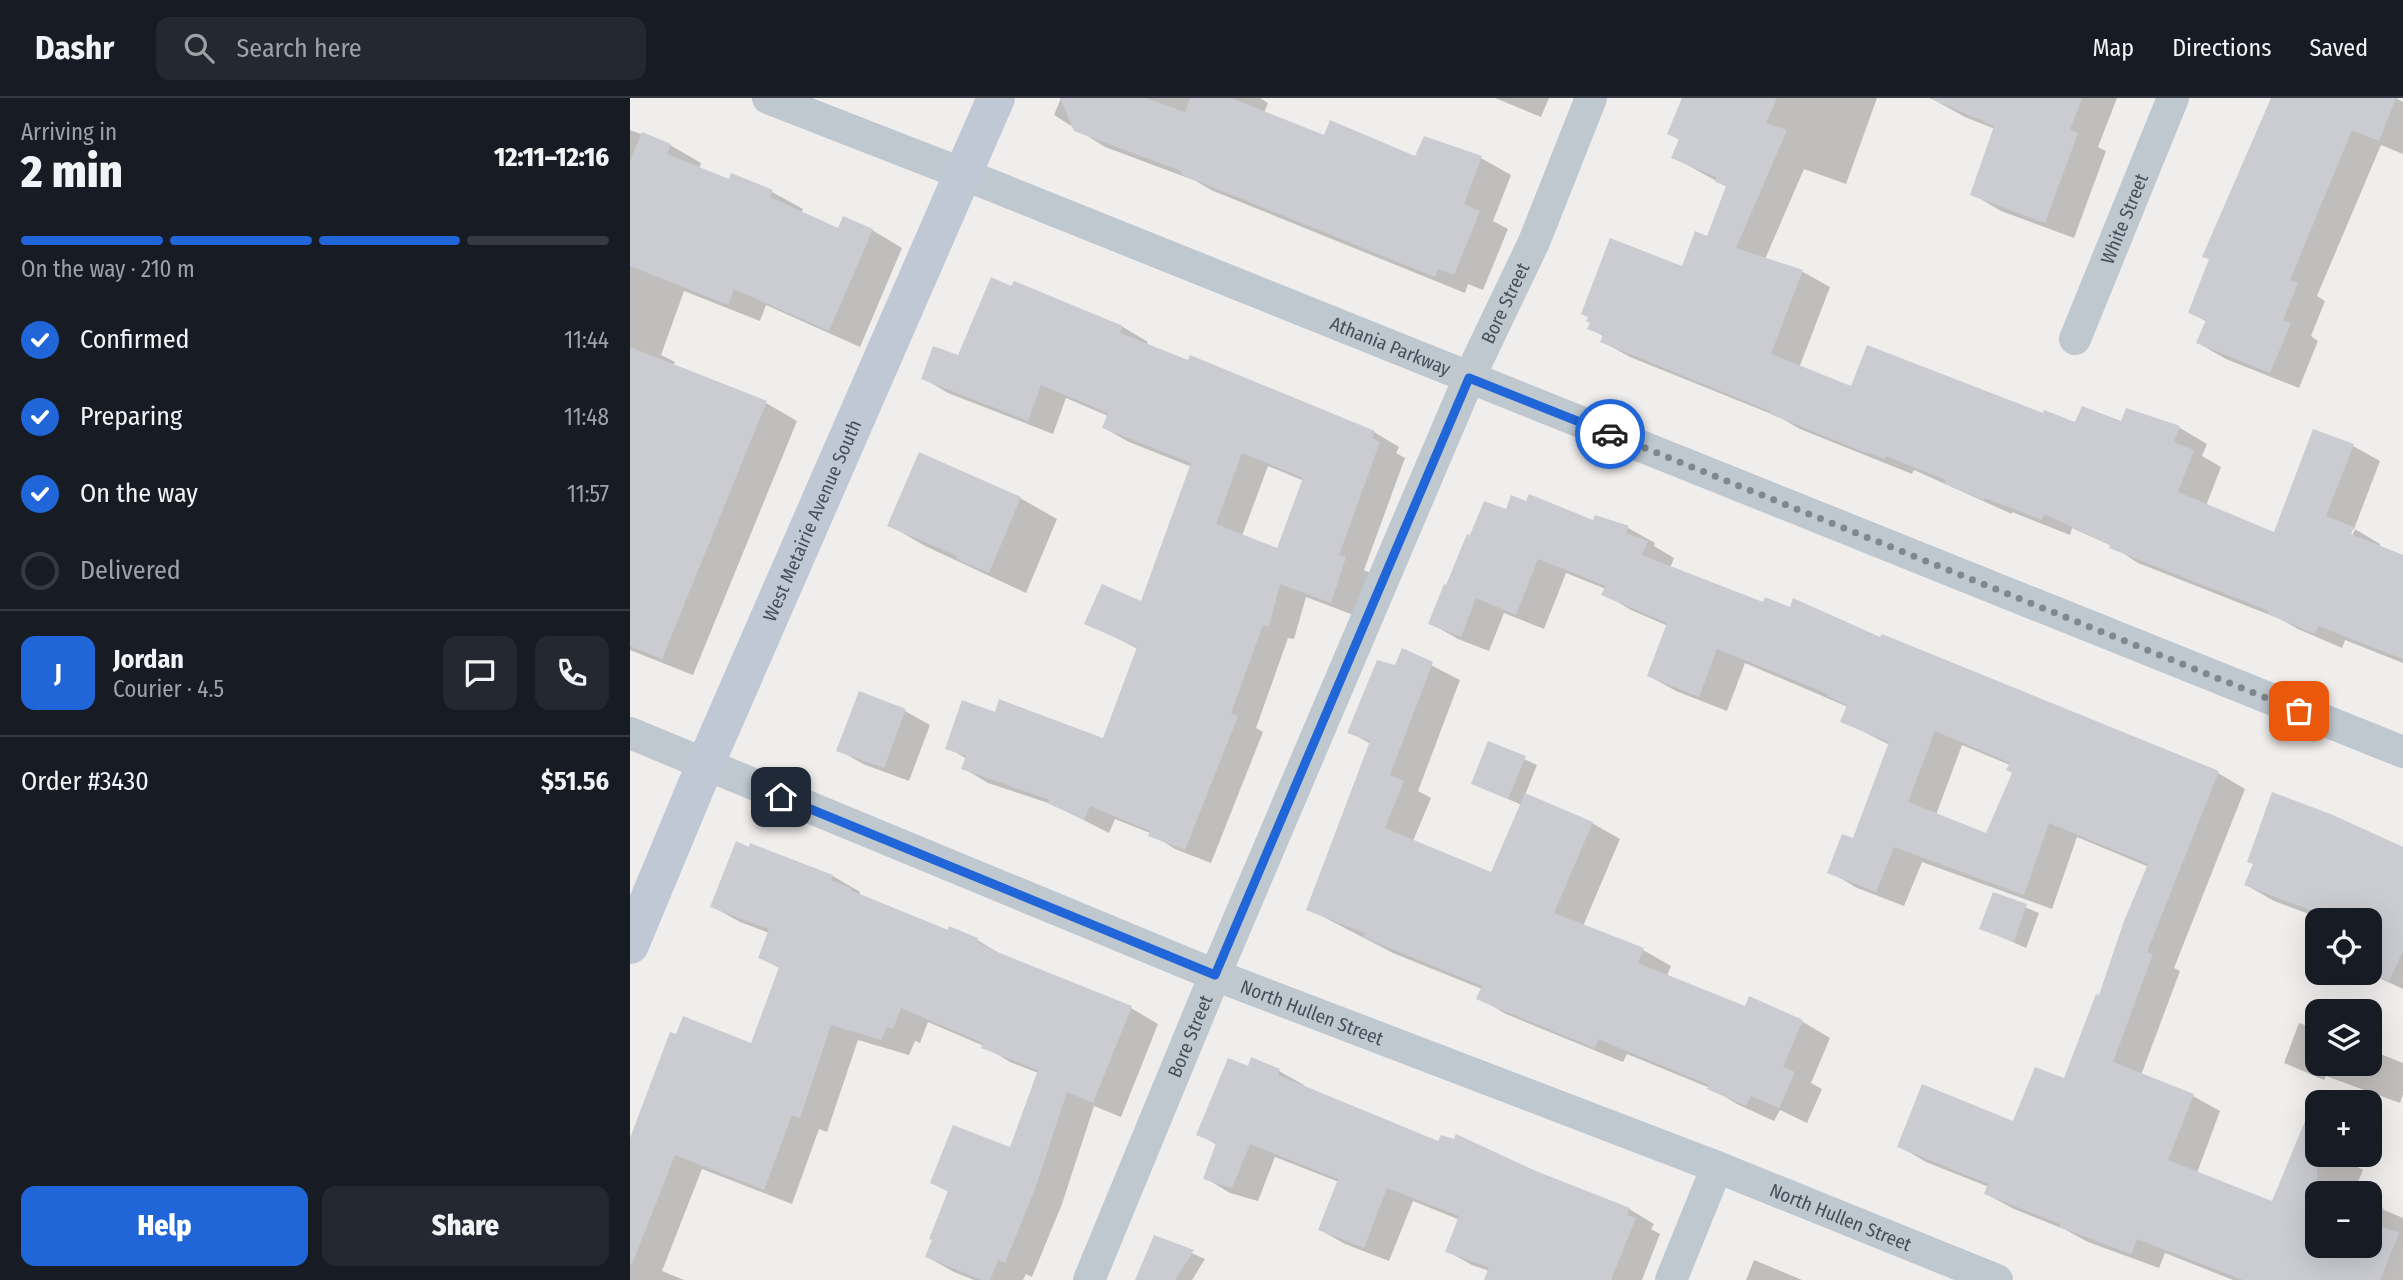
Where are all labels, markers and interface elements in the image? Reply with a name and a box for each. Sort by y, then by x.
search box [156,17,646,80]
text: Dashr [35,28,114,68]
icon: search [180,29,218,67]
text: Search here [236,33,362,64]
text: Map [2093,34,2134,62]
text: Directions [2172,34,2271,62]
text: Saved [2309,34,2368,62]
text: Arriving in [21,118,117,146]
text: 12:11–12:16 [494,142,609,173]
text: 2 min [21,144,123,199]
street label: White Street [2096,169,2153,267]
text: On the way · 210 m [21,255,195,283]
street label: Bore Street [1476,258,1535,347]
street label: Athania Parkway [1327,312,1454,381]
icon: check [21,321,59,359]
text: Confirmed [80,324,190,355]
text: 11:44 [564,326,609,354]
icon: check [21,398,59,436]
courier [1575,399,1645,469]
text: Preparing [80,401,182,432]
text: 11:48 [564,403,609,431]
icon: car [1591,415,1629,453]
street label: West Metairie Avenue South [758,416,866,625]
icon: check [21,475,59,513]
text: On the way [80,478,198,509]
text: 11:57 [567,480,609,508]
text: Delivered [80,555,181,586]
button: chat [443,636,517,710]
button: phone [535,636,609,710]
text: Jordan [113,644,184,675]
text: J [54,658,62,689]
text: Courier · 4.5 [113,675,224,703]
pin [2269,681,2329,741]
icon: bag [2280,692,2318,730]
text: Order #3430 [21,766,149,797]
text: $51.56 [541,766,609,797]
pin [751,767,811,827]
icon: home [762,778,800,816]
map controls [2305,908,2382,1258]
button: locate [2305,908,2382,985]
street label: North Hullen Street [1237,975,1387,1051]
street label: Bore Street [1163,991,1218,1081]
button: layers [2305,999,2382,1076]
button: + [2305,1090,2382,1167]
street label: North Hullen Street [1766,1179,1916,1257]
button: − [2305,1181,2382,1258]
button: Help [21,1186,308,1266]
button: Share [322,1186,609,1266]

